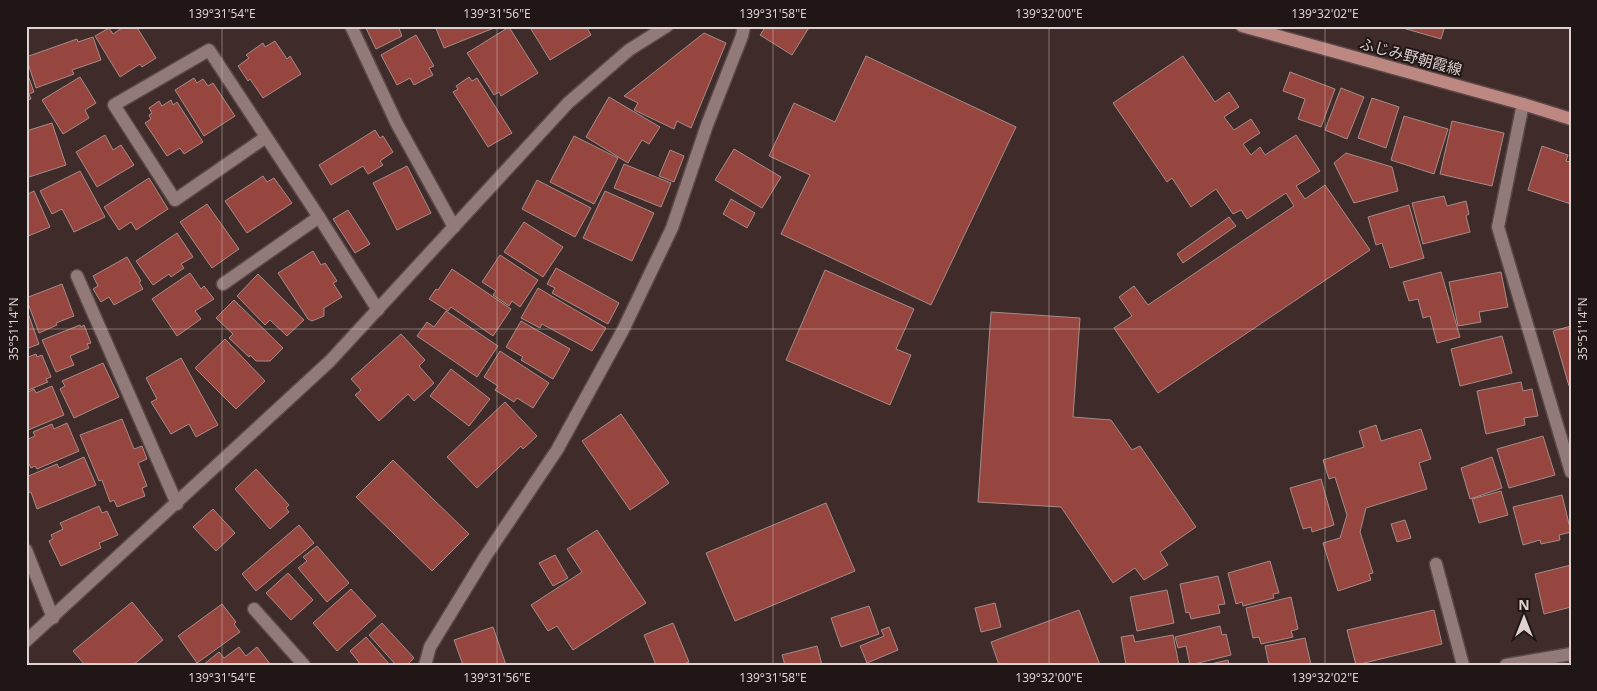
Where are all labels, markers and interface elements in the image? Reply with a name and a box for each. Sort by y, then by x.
text: 139°31'54"E [188,5,256,22]
text: 139°31'56"E [463,5,531,22]
text: 139°31'58"E [739,5,807,22]
text: 139°32'00"E [1015,5,1083,22]
text: 139°32'02"E [1291,5,1359,22]
street label: ふじみ野朝霞線 [1358,33,1464,79]
text: 35°51'14"N [5,297,22,361]
text: 35°51'14"N [1574,297,1591,361]
north arrow [1500,594,1550,644]
text: N [1518,595,1530,614]
text: 139°31'54"E [188,669,256,686]
text: 139°31'56"E [463,669,531,686]
text: 139°31'58"E [739,669,807,686]
text: 139°32'00"E [1015,669,1083,686]
text: 139°32'02"E [1291,669,1359,686]

